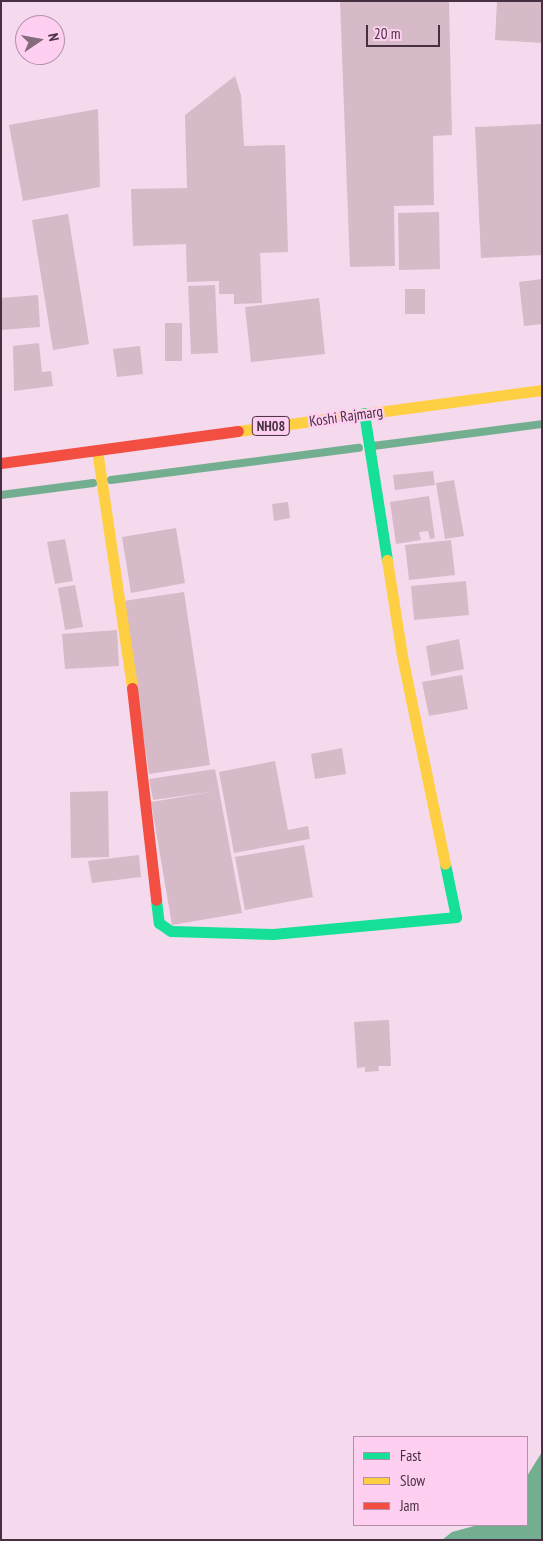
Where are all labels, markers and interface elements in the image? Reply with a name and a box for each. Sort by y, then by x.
north arrow [15,15,65,65]
scale bar [368,15,442,47]
text: 20 m [374,24,400,43]
text: N [44,32,63,43]
street label: Koshi Rajmarg [308,402,384,430]
road number: NH08 [251,414,291,438]
legend [353,1436,528,1526]
text: Fast [400,1446,421,1465]
text: Slow [400,1471,425,1490]
text: Jam [400,1496,419,1515]

